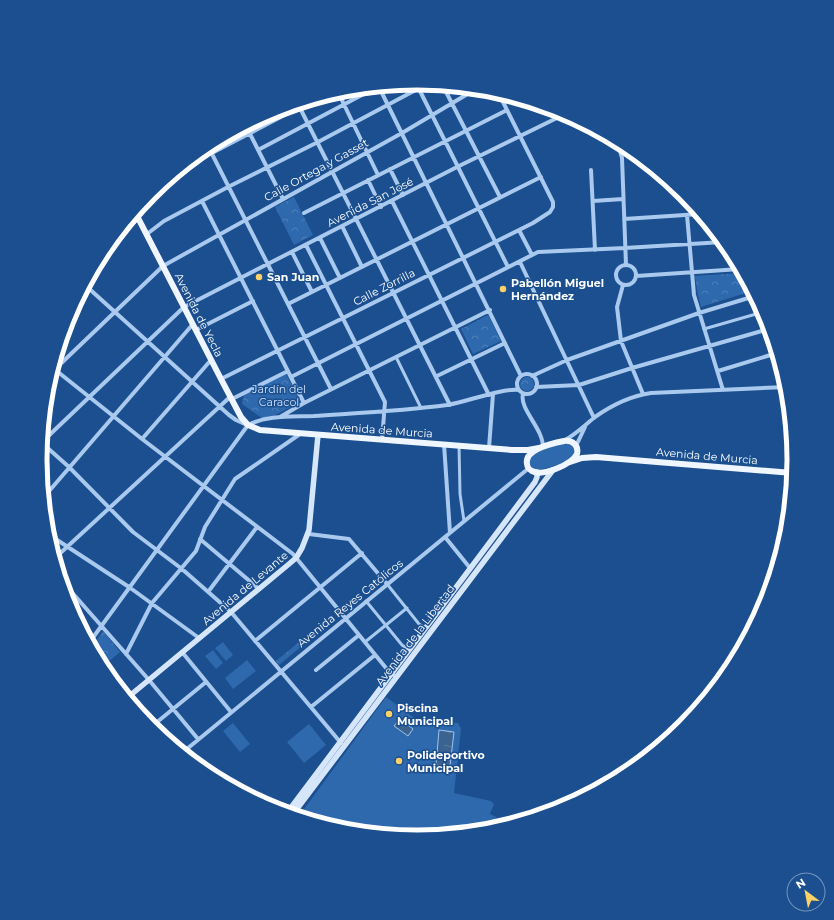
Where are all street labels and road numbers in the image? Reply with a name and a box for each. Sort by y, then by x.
street label: Calle Ortega y Gasset [261,135,371,204]
street label: Avenida San José [324,174,416,230]
street label: Calle Zorrilla [351,265,417,309]
street label: Avenida de Yecla [172,270,226,360]
street label: Avenida de Murcia [331,419,433,441]
street label: Avenida de Murcia [656,445,758,467]
street label: Avenida de Levante [199,548,291,628]
street label: Avenida Reyes Católicos [294,556,406,650]
street label: Avenida de la Libertad [372,582,458,688]

